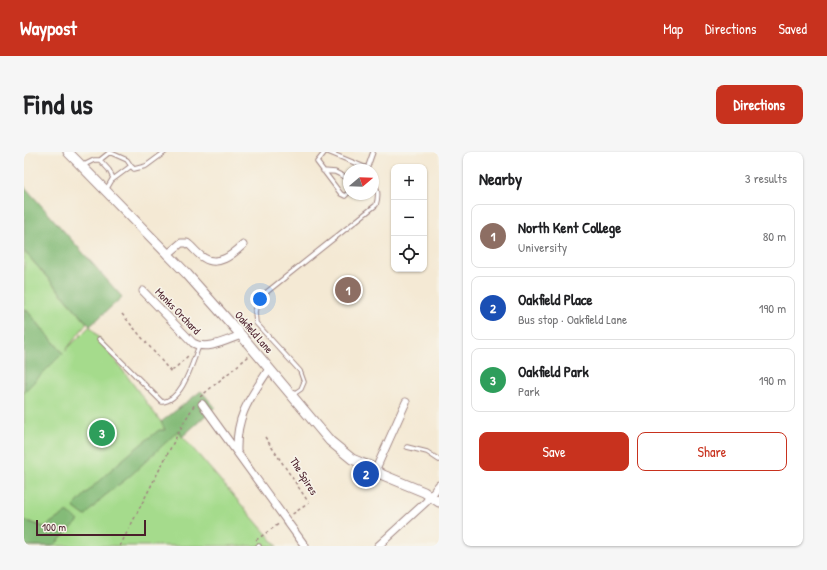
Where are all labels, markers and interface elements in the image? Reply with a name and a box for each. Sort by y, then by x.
text: Waypost [20,15,77,41]
text: Map [663,19,683,38]
text: Directions [705,19,756,38]
text: Saved [778,19,807,38]
text: Find us [24,85,93,123]
button: Directions [716,85,803,124]
north arrow [343,164,379,200]
map controls [391,164,427,272]
button: + [391,164,427,200]
text: Nearby [479,167,522,190]
text: 3 results [745,169,787,187]
button: − [391,200,427,236]
text: North Kent College [518,217,621,238]
text: 1 [491,227,495,245]
text: 80 m [763,227,786,245]
button: locate [391,236,427,272]
text: University [518,238,567,256]
pin: 1 [335,275,361,305]
street label: Monks Orchard [152,285,204,338]
your location [250,289,270,309]
text: Oakfield Place [518,289,593,310]
text: 2 [490,299,496,317]
text: 190 m [759,299,786,317]
street label: Oakfield Lane [232,308,277,356]
text: Bus stop · Oakfield Lane [518,310,627,328]
text: Oakfield Park [518,361,589,382]
text: 3 [490,371,496,389]
text: 190 m [759,371,786,389]
text: Park [518,382,540,400]
pin: 3 [89,418,115,448]
button: Save [479,432,629,471]
button: Share [637,432,787,471]
street label: The Spires [287,455,321,497]
pin: 2 [353,459,379,489]
scale bar [36,518,146,537]
text: 100 m [42,520,66,534]

